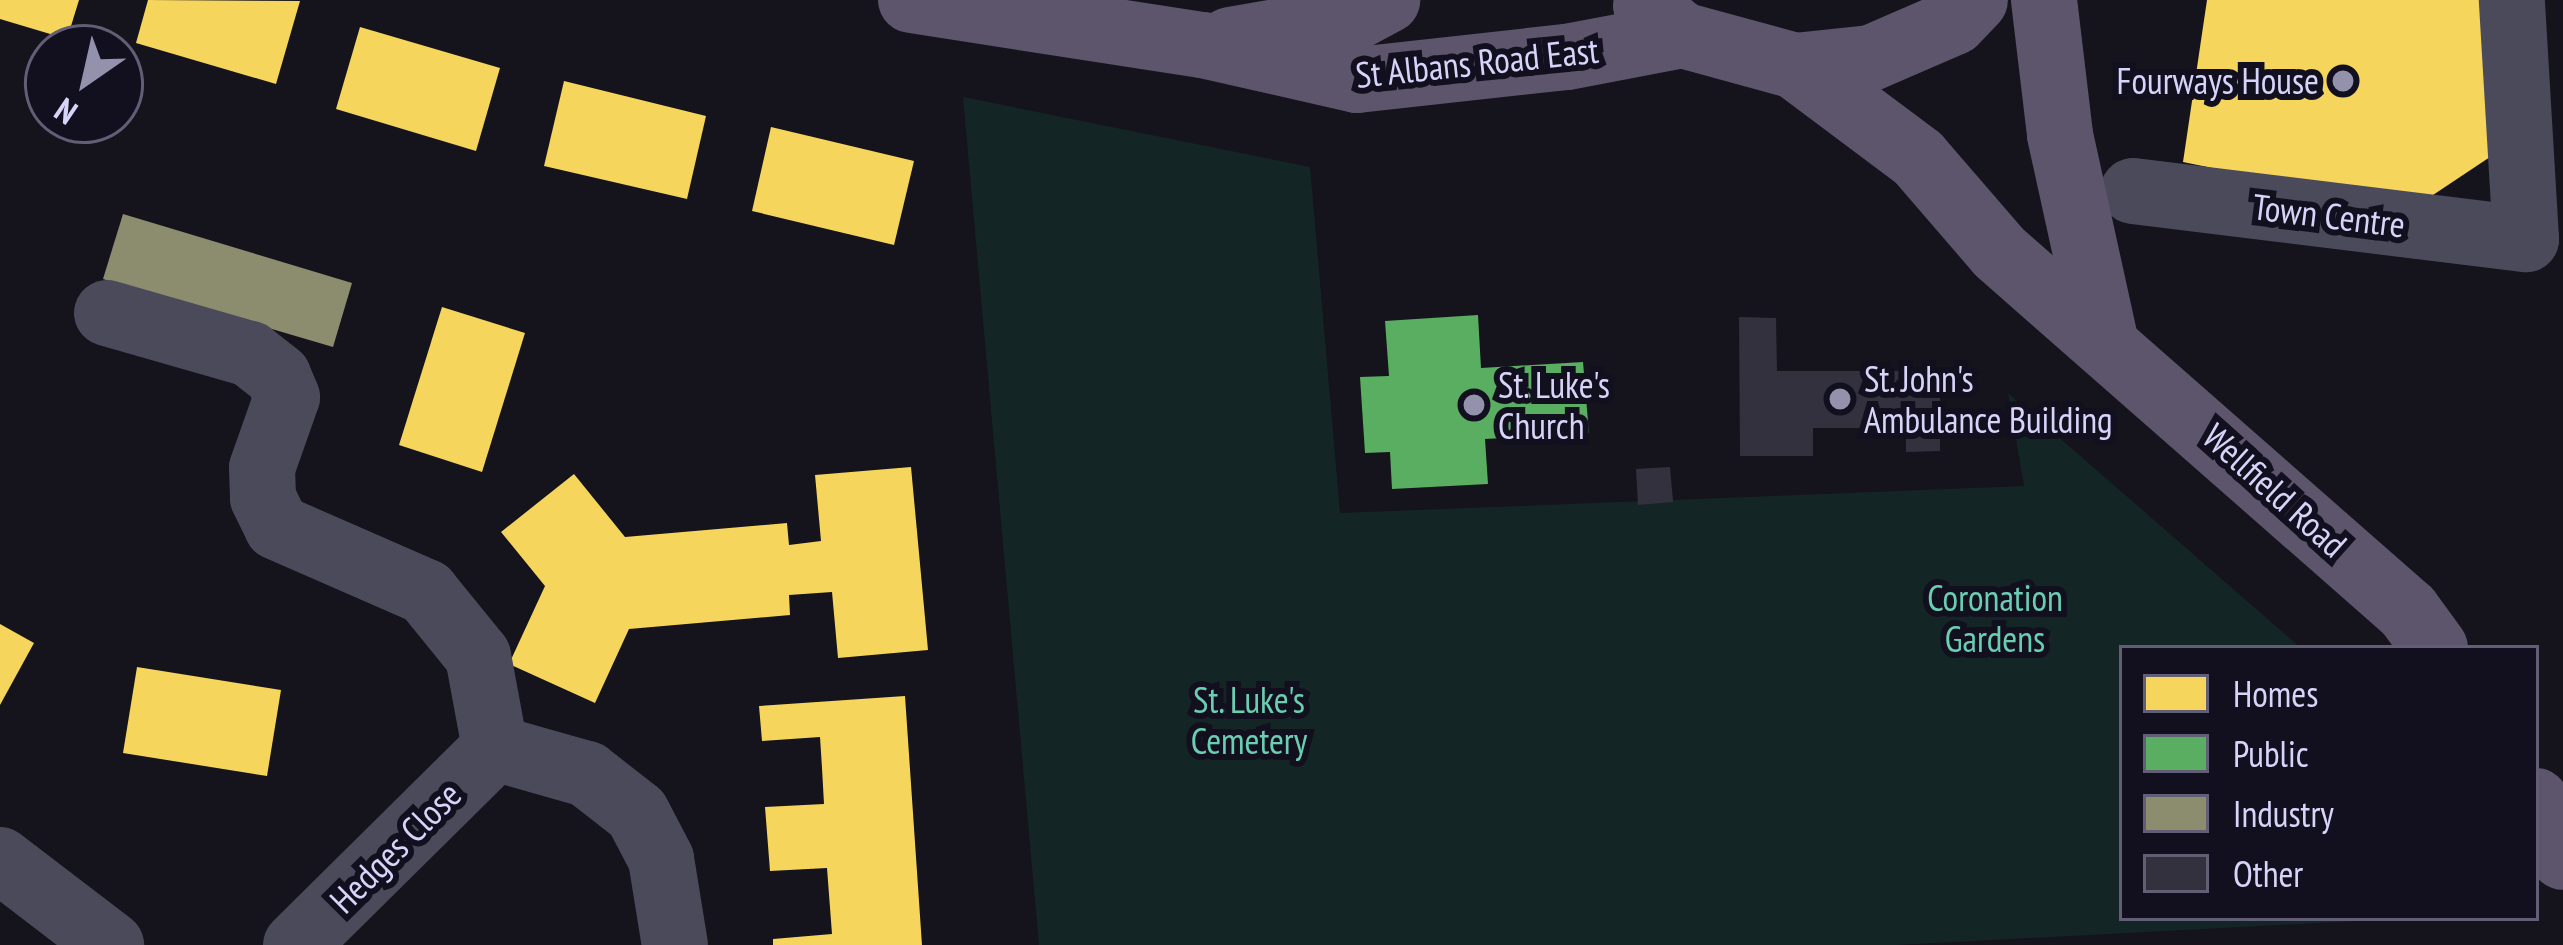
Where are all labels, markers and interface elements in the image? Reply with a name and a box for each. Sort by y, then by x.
north arrow [24,24,144,144]
street label: St Albans Road East [1353,28,1601,96]
place label: Fourways House [2117,59,2319,103]
marker: Fourways House [2330,68,2356,94]
text: N [46,89,85,135]
street label: Town Centre [2250,184,2408,246]
place label: St. John's Ambulance Building [1864,356,2113,441]
place label: St. Luke's Church [1498,362,1612,447]
marker: St. John's Ambulance Building [1827,386,1853,412]
marker: St. Luke's Church [1461,392,1487,418]
street label: Wellfield Road [2194,414,2356,566]
park label: Coronation Gardens [1927,575,2063,660]
legend [2119,645,2539,921]
text: Homes [2233,670,2318,717]
park label: St. Luke's Cemetery [1191,677,1307,762]
text: Public [2233,730,2309,777]
street label: Hedges Close [321,773,469,921]
text: Industry [2233,790,2334,837]
text: Other [2233,850,2303,897]

